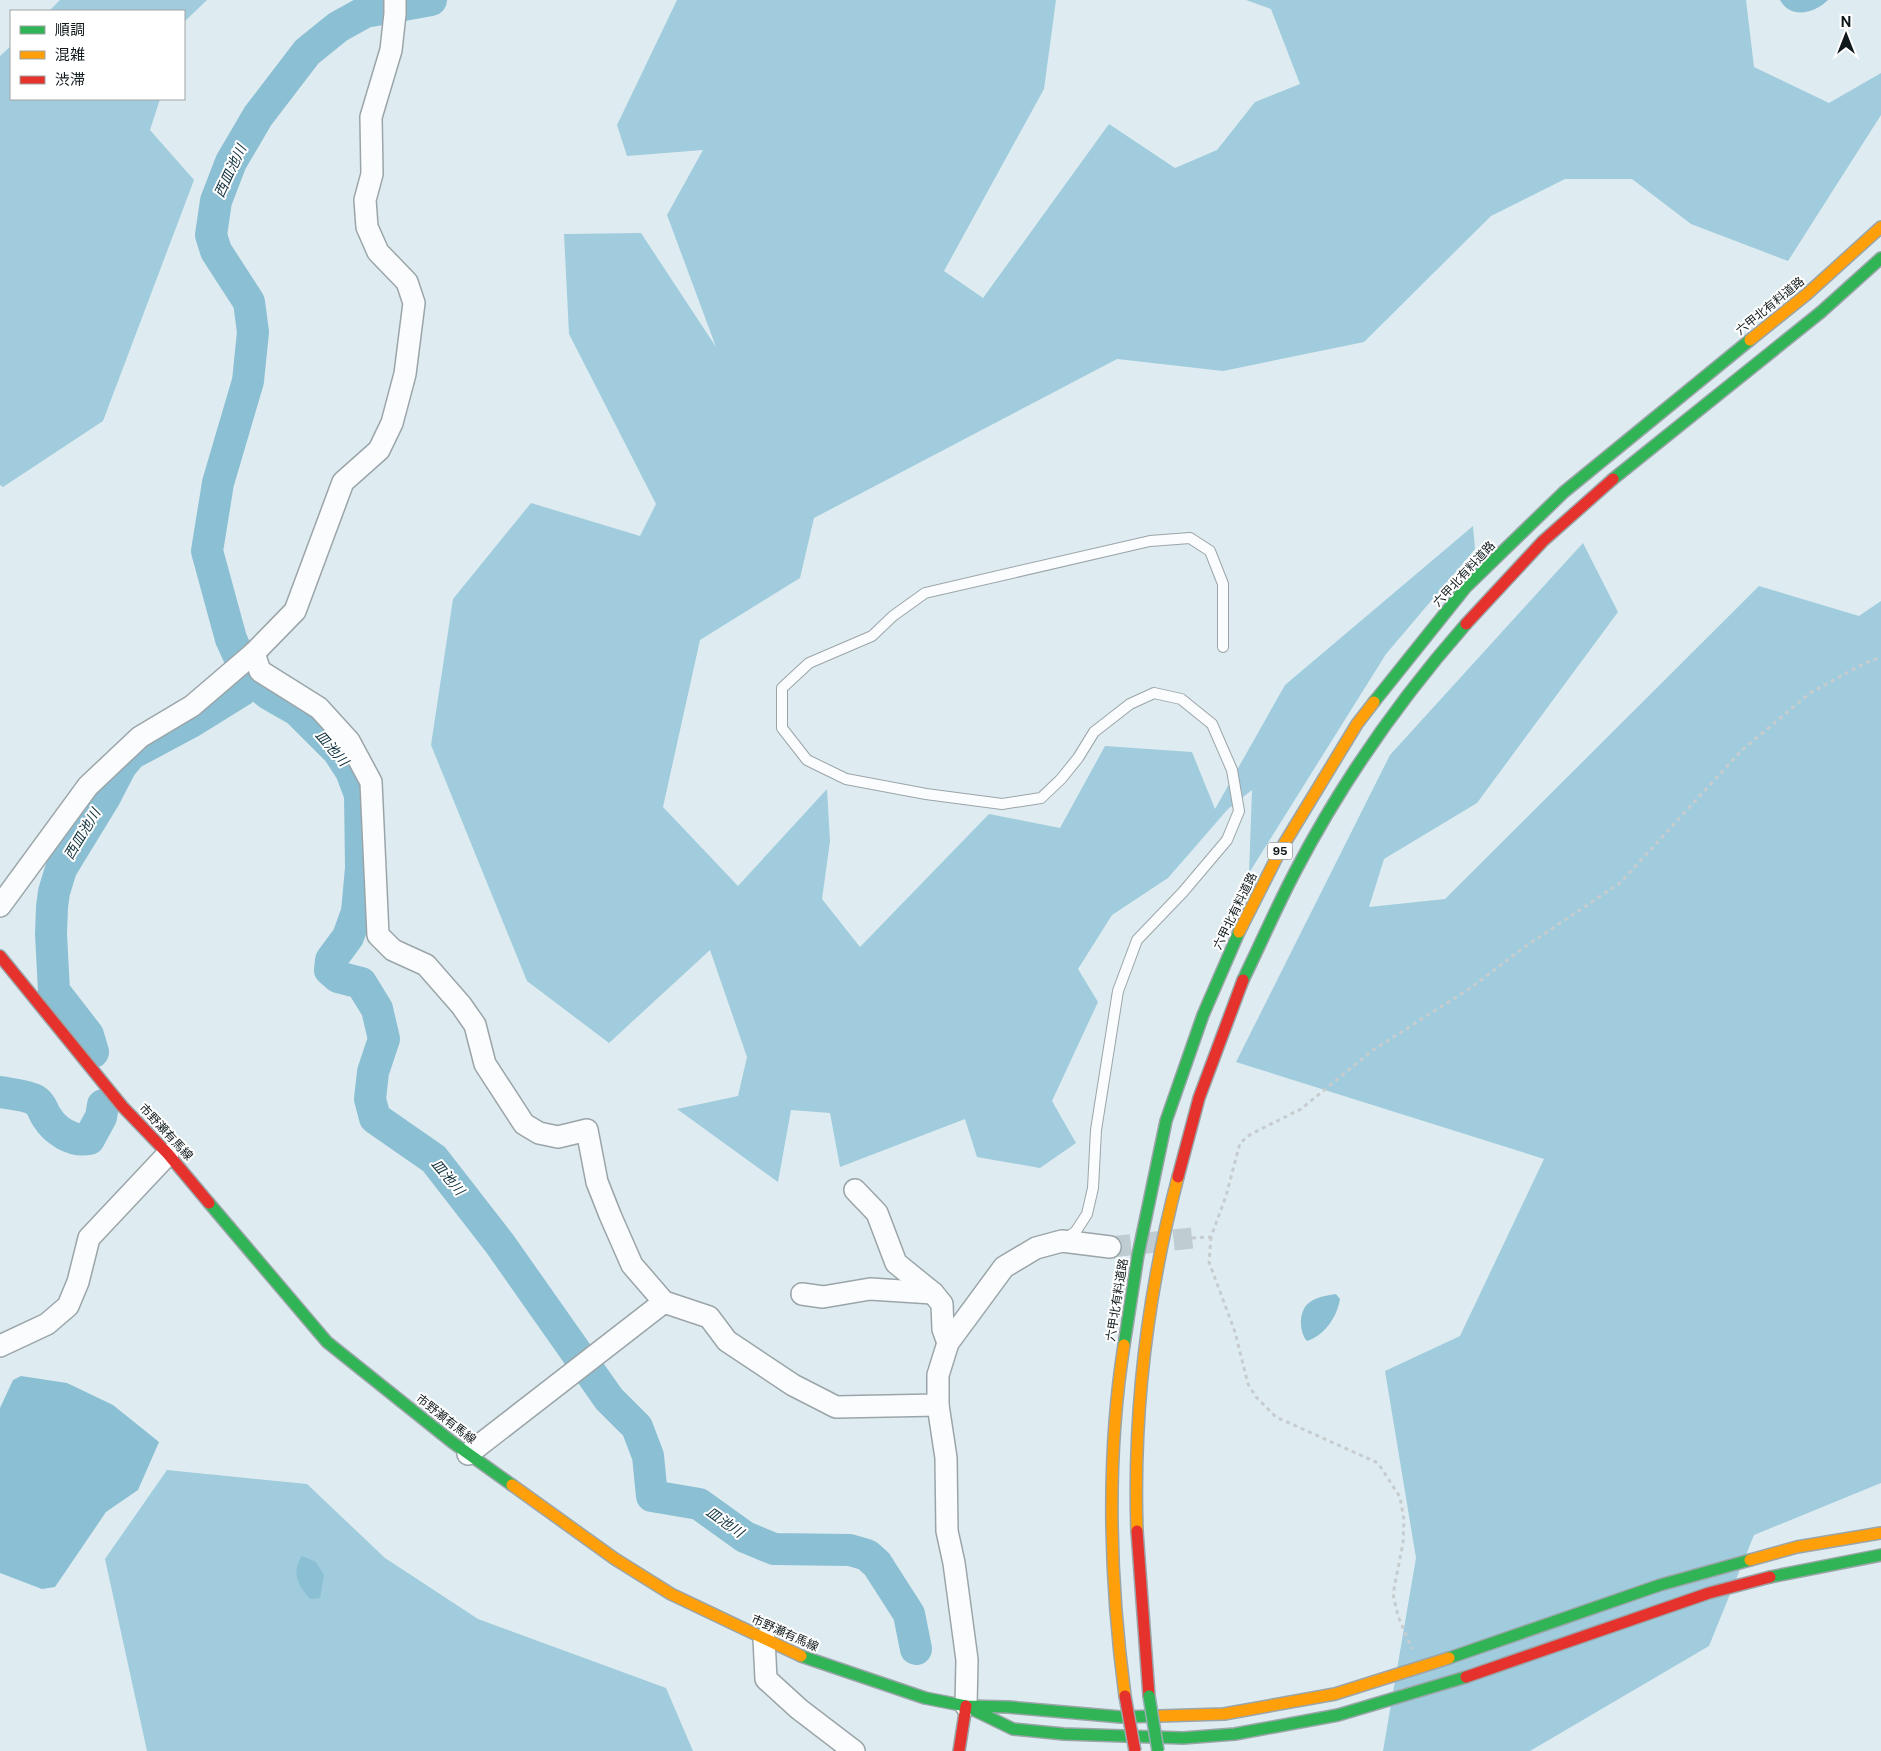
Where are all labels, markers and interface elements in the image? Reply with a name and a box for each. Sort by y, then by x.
legend [10,10,185,100]
north arrow [1821,10,1871,60]
text: N [1841,14,1851,30]
text: 順調 [55,21,85,38]
text: 混雑 [55,46,85,63]
text: 渋滞 [55,71,85,88]
water label: 西皿池川 [211,140,250,200]
street label: 六甲北有料道路 [1733,274,1807,338]
street label: 六甲北有料道路 [1430,539,1498,609]
water label: 皿池川 [312,727,353,771]
water label: 西皿池川 [61,804,104,862]
road number: 95 [1268,842,1292,859]
street label: 六甲北有料道路 [1210,870,1260,952]
street label: 市野瀬有馬線 [136,1101,196,1163]
water label: 皿池川 [428,1156,469,1200]
street label: 六甲北有料道路 [1104,1257,1130,1343]
street label: 市野瀬有馬線 [413,1391,479,1447]
water label: 皿池川 [703,1503,748,1542]
street label: 市野瀬有馬線 [749,1612,821,1654]

